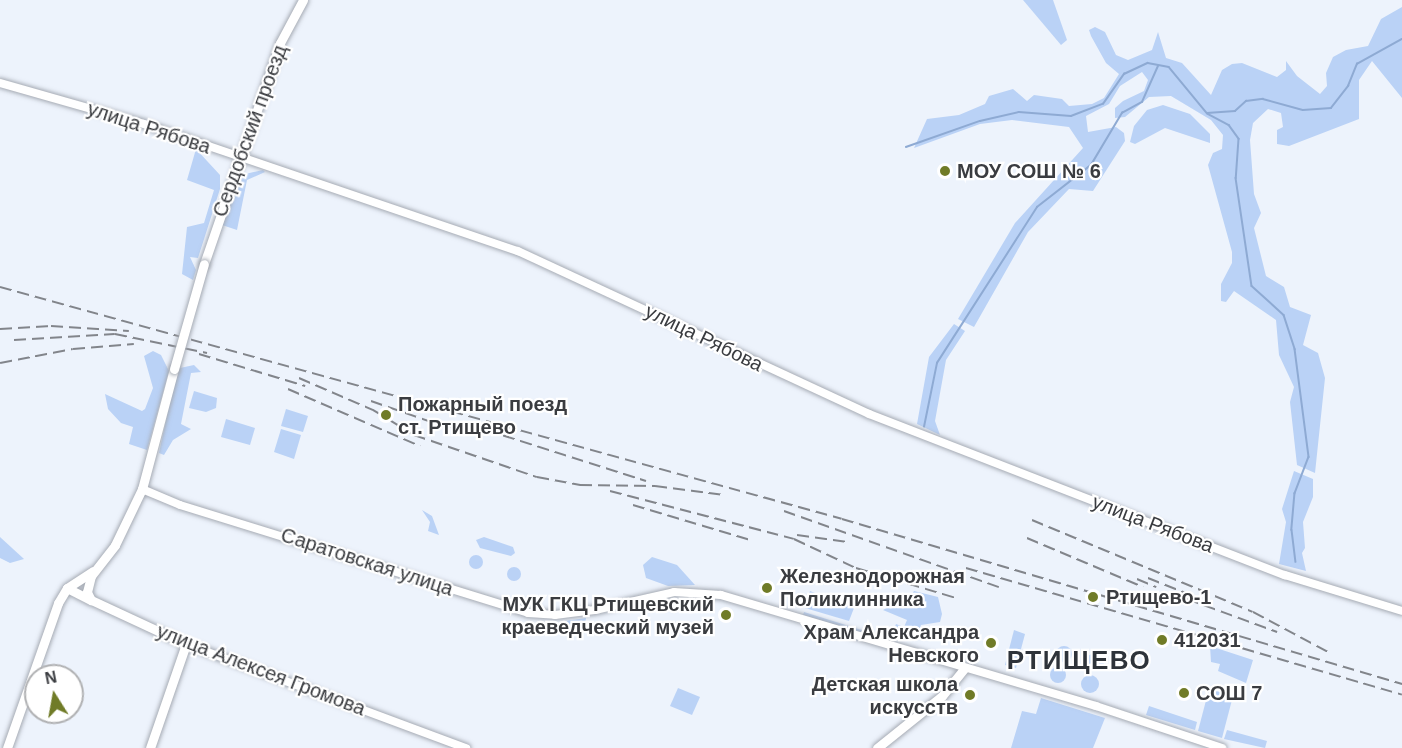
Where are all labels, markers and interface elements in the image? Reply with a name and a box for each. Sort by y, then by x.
street label: Сердобский проезд [208,42,292,220]
street label: улица Рябова [84,97,214,159]
place label: МОУ СОШ № 6 [957,159,1101,183]
marker: МОУ СОШ № 6 [938,164,952,178]
street label: улица Рябова [641,299,767,377]
place label: Пожарный поезд ст. Ртищево [398,392,567,439]
marker: Пожарный поезд ст. Ртищево [379,408,393,422]
street label: улица Рябова [1089,490,1217,558]
street label: Саратовская улица [278,523,456,601]
place label: Железнодорожная Поликлинника [780,564,965,611]
marker: Железнодорожная Поликлинника [758,579,776,597]
place label: Ртищево-1 [1106,585,1211,609]
marker: Ртищево-1 [1084,588,1102,606]
place label: МУК ГКЦ Ртищевский краеведческий музей [501,592,714,639]
marker: МУК ГКЦ Ртищевский краеведческий музей [719,608,733,622]
street label: улица Алексея Громова [153,619,369,721]
place label: Храм Александра Невского [804,620,979,667]
place label: 412031 [1174,628,1241,652]
marker: 412031 [1155,633,1169,647]
marker: Храм Александра Невского [984,636,998,650]
district label: РТИЩЕВО [1007,645,1151,677]
north arrow [24,664,84,724]
text: N [44,668,58,687]
place label: Детская школа искусств [812,672,958,719]
place label: СОШ 7 [1196,681,1262,705]
marker: СОШ 7 [1177,686,1191,700]
marker: Детская школа искусств [963,688,977,702]

